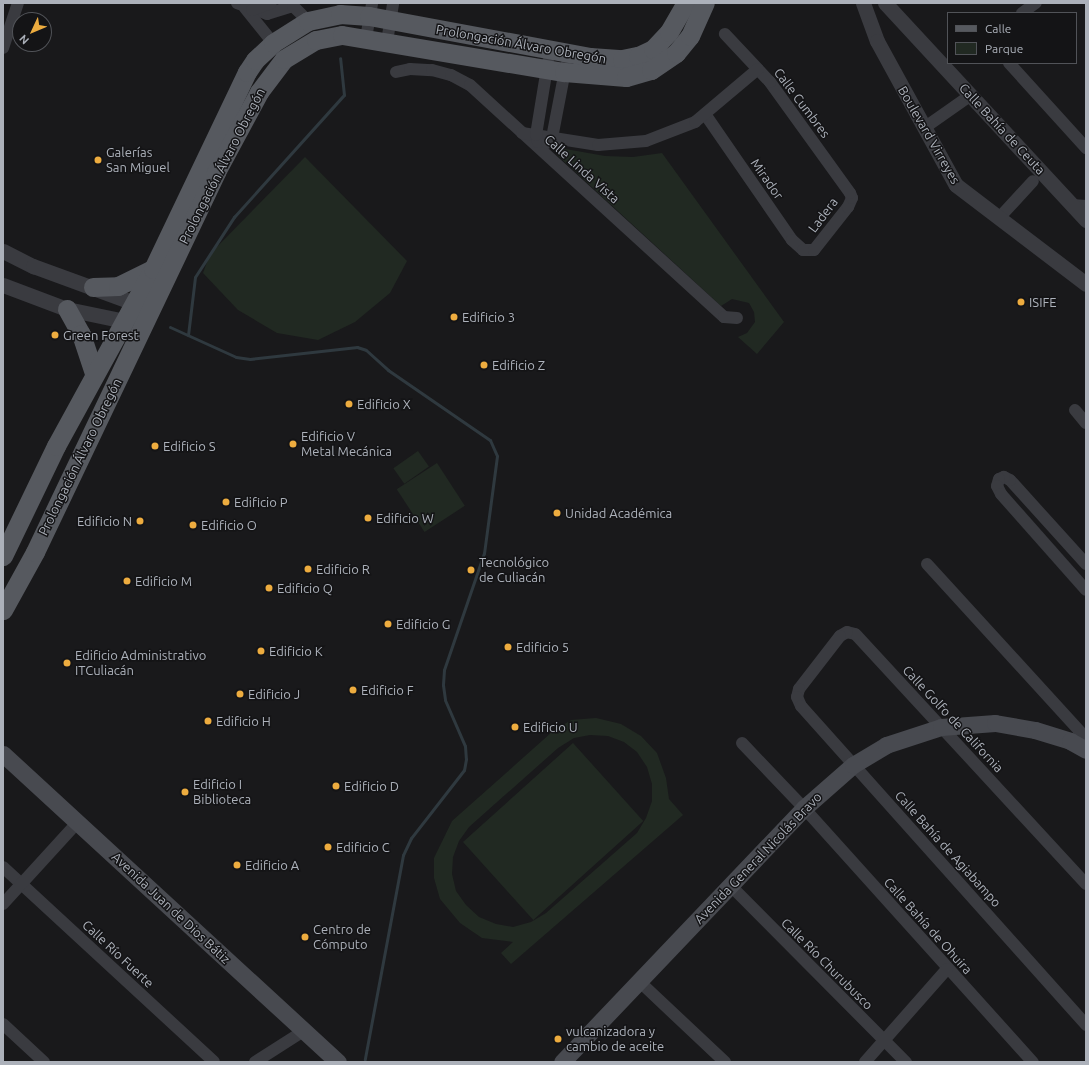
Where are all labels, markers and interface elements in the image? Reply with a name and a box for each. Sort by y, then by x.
north arrow [12,12,52,52]
legend [947,12,1077,64]
street label: Prolongación Álvaro Obregón [435,21,607,67]
text: Calle [985,22,1011,35]
text: N [17,33,31,47]
text: Parque [985,42,1023,55]
street label: Calle Cumbres [771,65,833,141]
street label: Calle Bahía de Ceuta [956,80,1048,178]
street label: Boulevard Virreyes [895,83,963,187]
street label: Prolongación Álvaro Obregón [176,86,268,246]
street label: Calle Linda Vista [541,131,623,207]
place label: Galerías San Miguel [106,145,170,176]
marker: Galerías San Miguel [93,155,103,165]
street label: Mirador [747,156,787,202]
street label: Ladera [805,194,841,236]
place label: ISIFE [1029,294,1057,310]
marker: ISIFE [1016,297,1026,307]
place label: Edificio 3 [462,309,515,325]
marker: Edificio 3 [449,312,459,322]
place label: Green Forest [63,327,139,343]
marker: Green Forest [50,330,60,340]
place label: Edificio Z [492,357,545,373]
marker: Edificio Z [479,360,489,370]
street label: Prolongación Álvaro Obregón [35,376,125,538]
place label: Edificio X [357,396,411,412]
marker: Edificio X [344,399,354,409]
place label: Edificio V Metal Mecánica [301,429,392,460]
place label: Edificio S [163,438,216,454]
marker: Edificio V Metal Mecánica [288,439,298,449]
marker: Edificio S [150,441,160,451]
place label: Edificio P [234,494,288,510]
marker: Edificio P [221,497,231,507]
place label: Unidad Académica [565,505,672,521]
marker: Unidad Académica [552,508,562,518]
place label: Edificio W [376,510,434,526]
place label: Edificio N [77,513,132,529]
marker: Edificio W [363,513,373,523]
marker: Edificio N [135,516,145,526]
place label: Edificio O [201,517,257,533]
marker: Edificio O [188,520,198,530]
place label: Tecnológico de Culiacán [479,555,549,586]
place label: Edificio R [316,561,370,577]
marker: Edificio R [303,564,313,574]
marker: Tecnológico de Culiacán [466,565,476,575]
place label: Edificio M [135,573,192,589]
marker: Edificio M [122,576,132,586]
place label: Edificio Q [277,580,333,596]
marker: Edificio Q [264,583,274,593]
place label: Edificio G [396,616,450,632]
marker: Edificio G [383,619,393,629]
place label: Edificio 5 [516,639,569,655]
marker: Edificio 5 [503,642,513,652]
place label: Edificio K [269,643,323,659]
marker: Edificio K [256,646,266,656]
place label: Edificio Administrativo ITCuliacán [75,648,206,679]
marker: Edificio Administrativo ITCuliacán [62,658,72,668]
street label: Calle Golfo de California [899,662,1007,776]
place label: Edificio F [361,682,414,698]
marker: Edificio F [348,685,358,695]
place label: Edificio J [248,686,300,702]
marker: Edificio J [235,689,245,699]
place label: Edificio H [216,713,271,729]
marker: Edificio H [203,716,213,726]
place label: Edificio U [523,719,578,735]
marker: Edificio U [510,722,520,732]
place label: Edificio I Biblioteca [193,777,251,808]
place label: Edificio D [344,778,399,794]
marker: Edificio D [331,781,341,791]
marker: Edificio I Biblioteca [180,787,190,797]
street label: Calle Bahía de Agiabampo [892,788,1004,910]
street label: Avenida General Nicolás Bravo [691,789,825,927]
place label: Edificio C [336,839,390,855]
marker: Edificio C [323,842,333,852]
street label: Avenida Juan de Dios Bátiz [109,849,233,967]
place label: Edificio A [245,857,299,873]
marker: Edificio A [232,860,242,870]
street label: Calle Bahía de Ohuira [881,875,975,977]
street label: Calle Río Churubusco [778,915,876,1013]
street label: Calle Río Fuerte [79,917,157,991]
place label: Centro de Cómputo [313,922,371,953]
marker: Centro de Cómputo [300,932,310,942]
place label: vulcanizadora y cambio de aceite [566,1024,664,1055]
marker: vulcanizadora y cambio de aceite [553,1034,563,1044]

